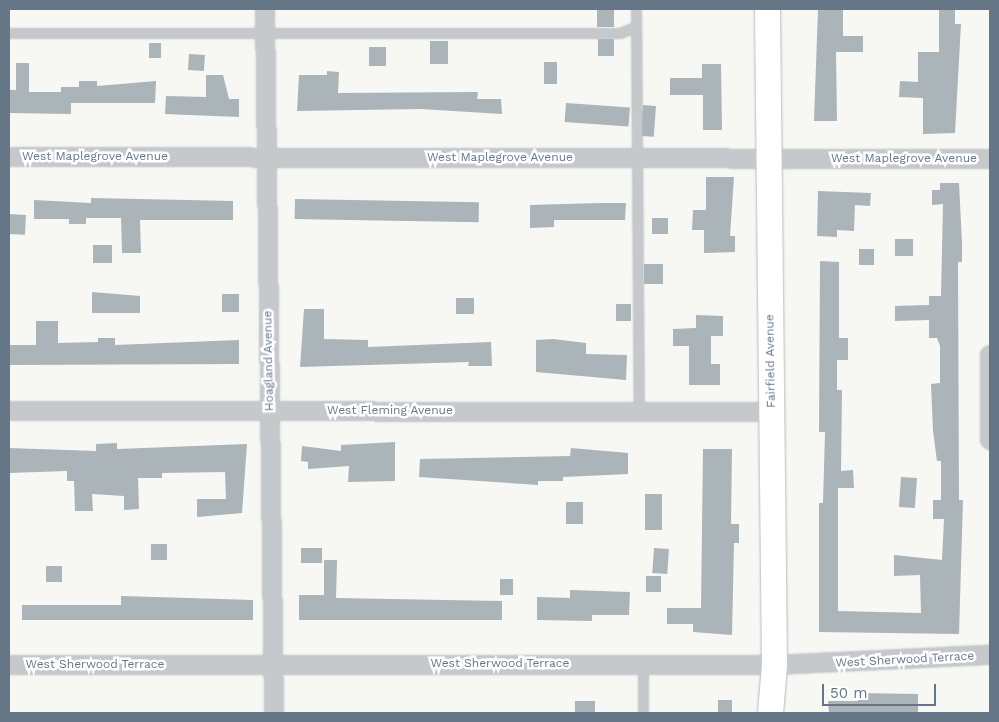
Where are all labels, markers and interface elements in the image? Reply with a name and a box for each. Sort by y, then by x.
street label: West Maplegrove Avenue [22,150,168,164]
street label: West Maplegrove Avenue [427,151,573,165]
street label: West Maplegrove Avenue [831,152,977,166]
street label: Hoagland Avenue [261,310,277,412]
street label: Fairfield Avenue [763,314,779,408]
street label: West Fleming Avenue [327,404,453,418]
street label: West Sherwood Terrace [835,649,975,671]
street label: West Sherwood Terrace [430,657,570,671]
street label: West Sherwood Terrace [25,658,165,672]
scale bar [824,674,938,706]
text: 50 m [830,684,867,702]

